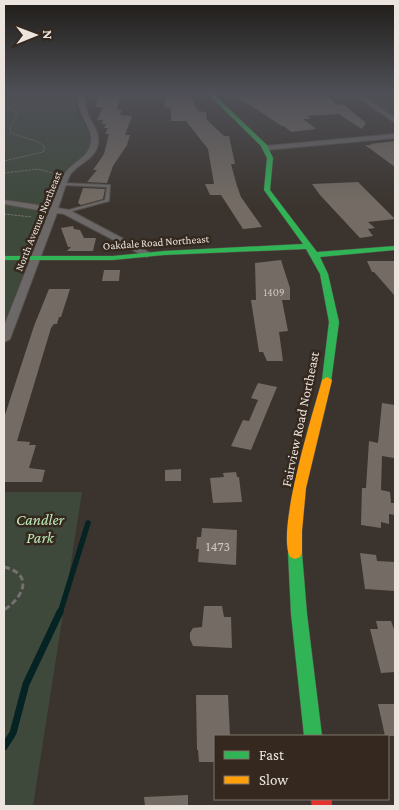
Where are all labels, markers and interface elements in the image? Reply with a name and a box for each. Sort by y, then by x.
north arrow [10,10,60,60]
text: N [40,30,56,40]
street label: North Avenue Northeast [12,169,64,273]
street label: Oakdale Road Northeast [102,232,210,252]
house number: 1409 [263,286,285,298]
street label: Fairview Road Northeast [278,350,322,488]
park label: Candler Park [16,511,64,546]
house number: 1473 [206,538,230,554]
legend [214,735,389,800]
text: Fast [259,747,285,763]
text: Slow [259,772,289,788]

